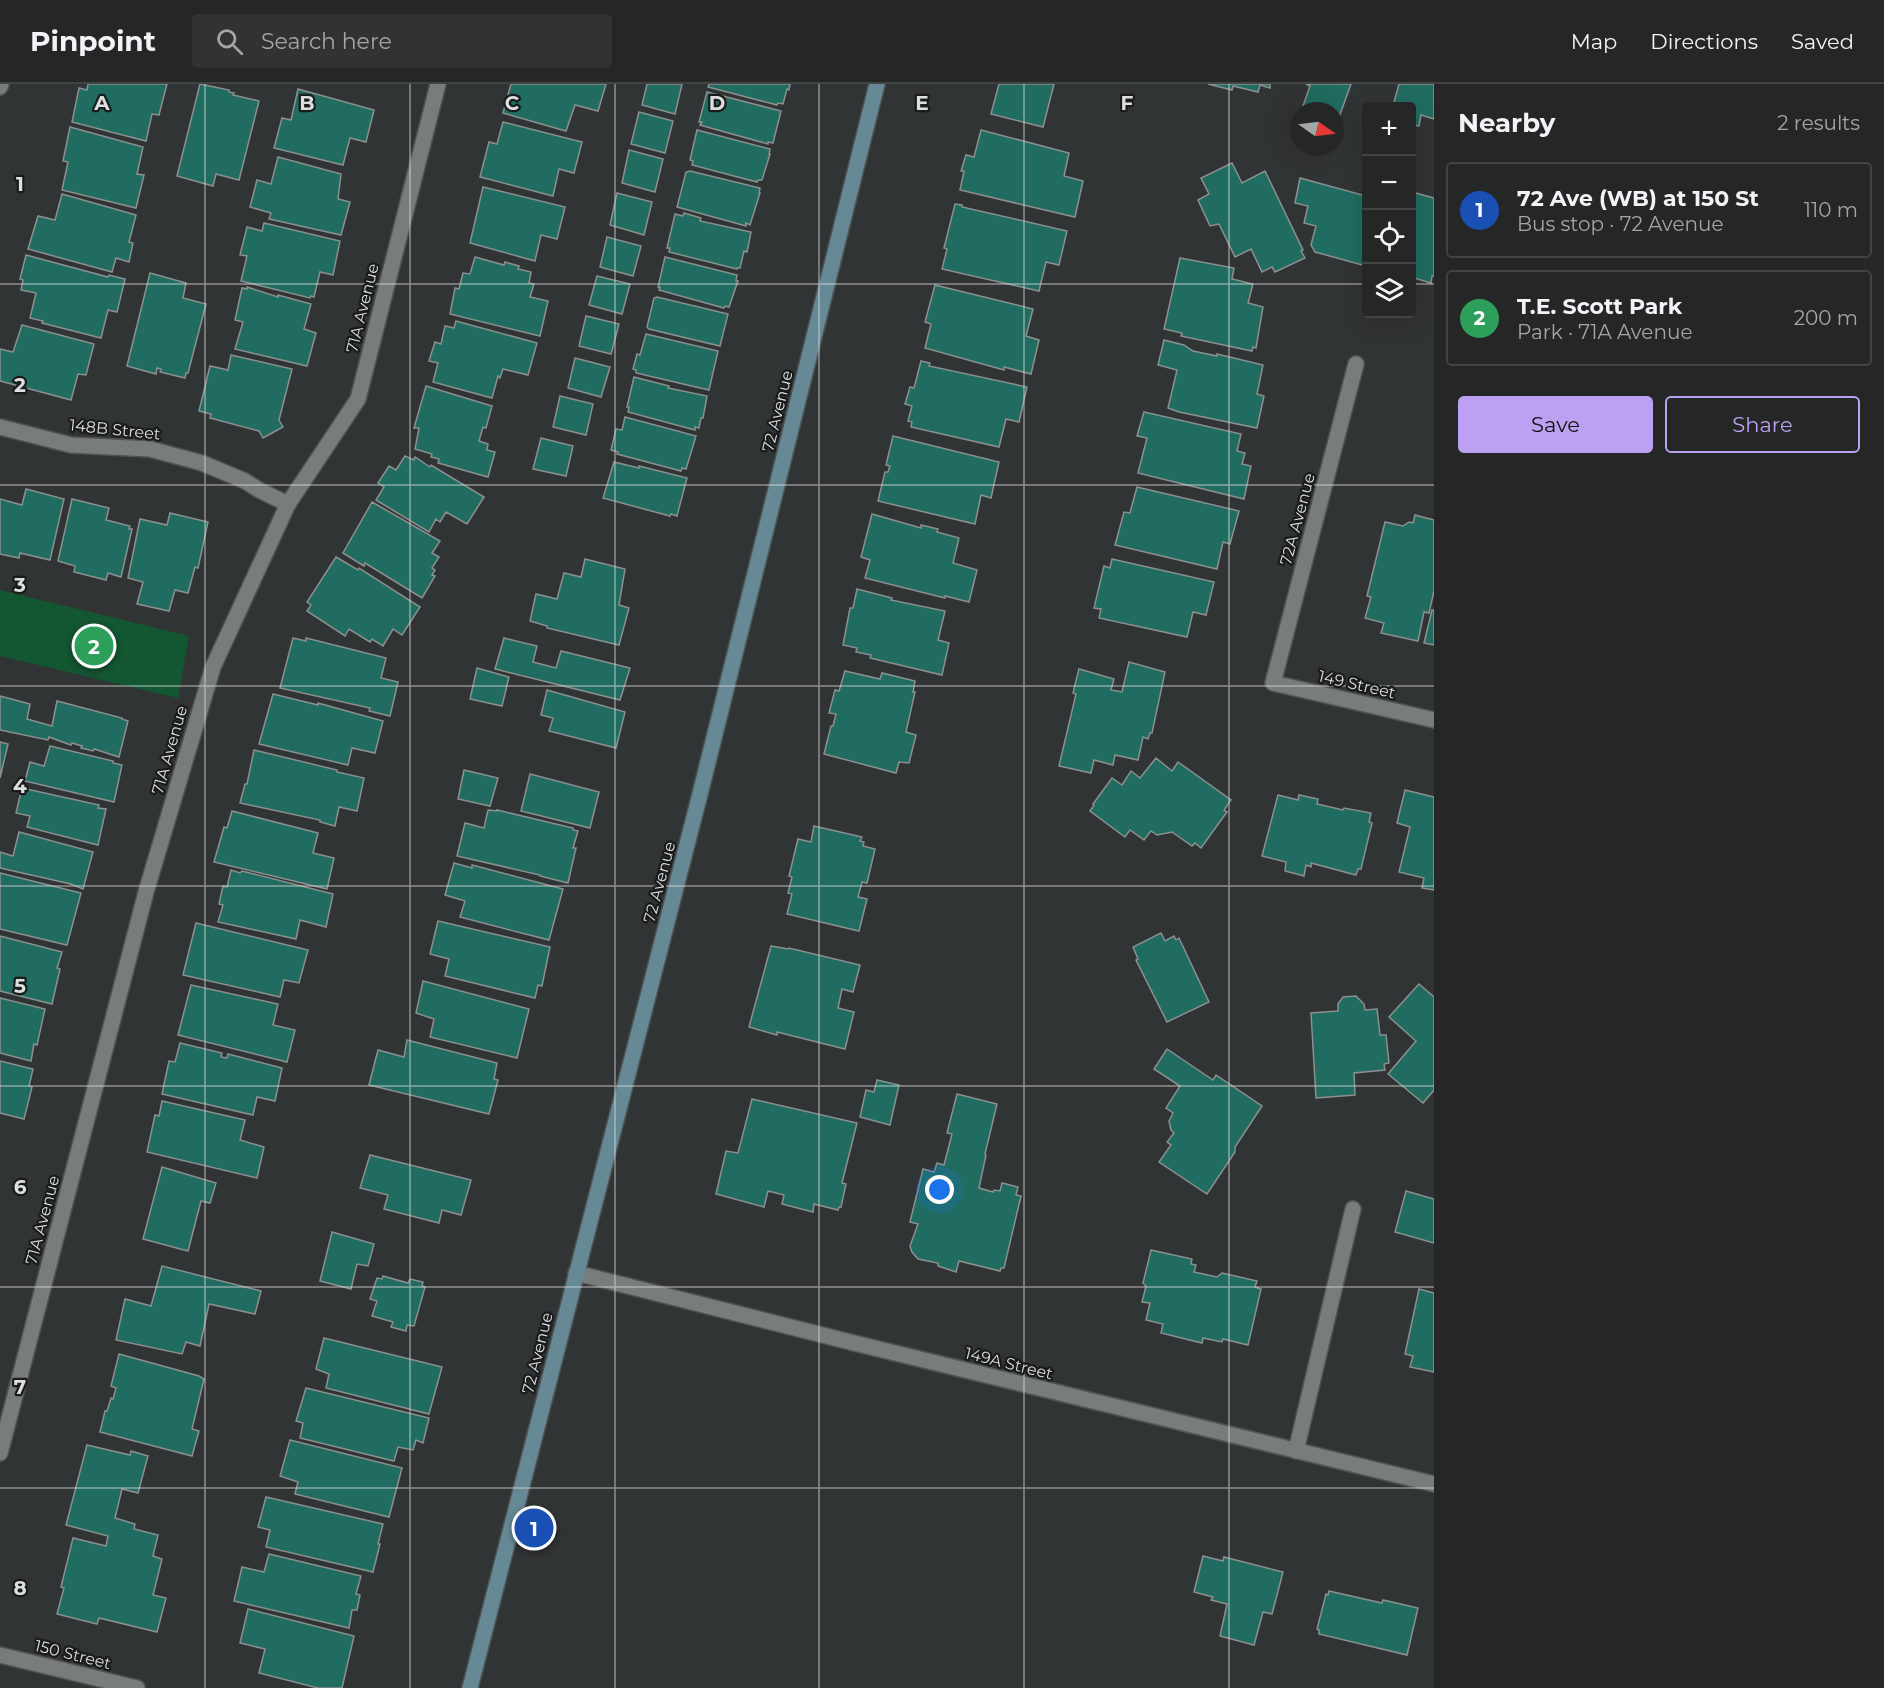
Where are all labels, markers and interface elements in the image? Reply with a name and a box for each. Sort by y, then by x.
search box [192,14,612,68]
text: Pinpoint [30,24,156,58]
icon: search [213,25,246,58]
text: Search here [261,28,392,55]
text: Map [1571,29,1617,54]
text: Directions [1650,29,1758,54]
text: Saved [1791,29,1854,54]
text: A [93,91,110,115]
text: B [299,91,315,115]
text: C [505,91,520,115]
text: D [709,91,725,115]
text: E [915,91,929,115]
text: F [1121,91,1134,115]
north arrow [1290,102,1344,156]
map controls [1362,102,1416,318]
button: + [1362,102,1416,156]
text: Nearby [1458,107,1555,139]
text: 2 results [1777,111,1860,135]
button: − [1362,156,1416,210]
text: 1 [16,172,24,196]
text: 72 Ave (WB) at 150 St [1517,185,1759,212]
text: 1 [1476,198,1483,222]
text: 110 m [1804,198,1858,222]
button: locate [1362,210,1416,264]
text: Bus stop · 72 Avenue [1517,212,1724,236]
street label: 71A Avenue [342,261,383,355]
button: layers [1362,264,1416,318]
text: T.E. Scott Park [1517,293,1682,320]
text: 2 [1474,306,1485,330]
text: 200 m [1794,306,1858,330]
text: Park · 71A Avenue [1517,320,1692,344]
street label: 72 Avenue [758,369,797,454]
text: 2 [14,373,26,397]
button: Save [1458,396,1653,453]
button: Share [1665,396,1860,453]
street label: 148B Street [69,415,162,444]
street label: 72A Avenue [1276,471,1319,567]
text: 3 [13,573,26,597]
pin: 2 [74,624,113,668]
street label: 149 Street [1316,666,1398,703]
street label: 71A Avenue [148,704,191,797]
text: 4 [13,774,27,798]
street label: 72 Avenue [640,840,679,925]
text: 5 [14,974,26,998]
street label: 71A Avenue [21,1174,63,1267]
text: 6 [14,1175,27,1199]
your location [925,1175,954,1204]
street label: 72 Avenue [518,1311,557,1396]
street label: 149A Street [963,1343,1055,1384]
text: 7 [14,1375,26,1399]
pin: 1 [514,1506,554,1550]
text: 8 [13,1576,27,1600]
street label: 150 Street [33,1636,113,1673]

